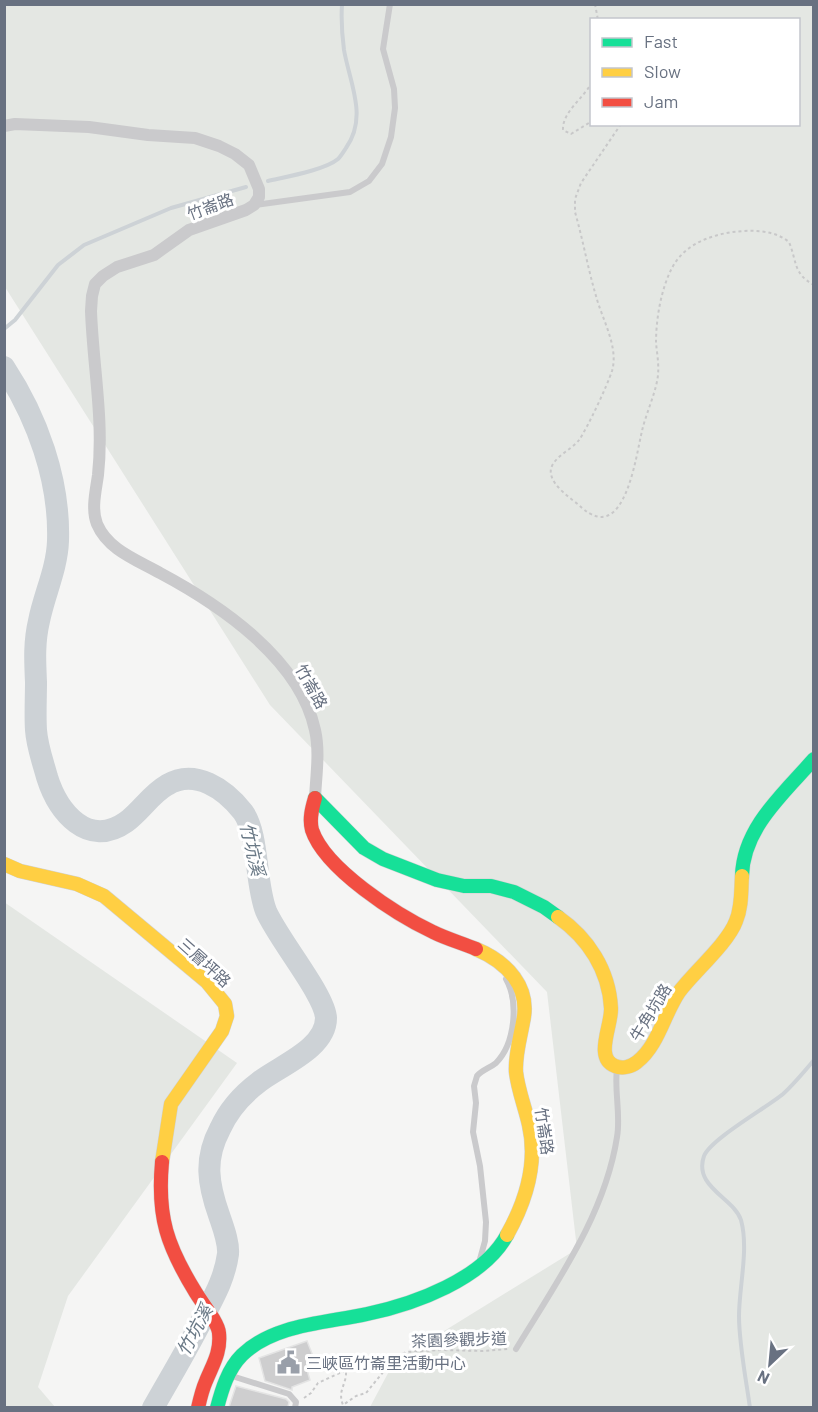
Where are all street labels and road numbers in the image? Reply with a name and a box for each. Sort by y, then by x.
street label: 竹崙路 [184,189,236,223]
street label: 竹崙路 [292,660,332,712]
street label: 三層坪路 [175,934,235,990]
street label: 牛角坑路 [625,980,675,1044]
street label: 竹崙路 [532,1106,558,1156]
street label: 茶園參觀步道 [411,1328,507,1350]

